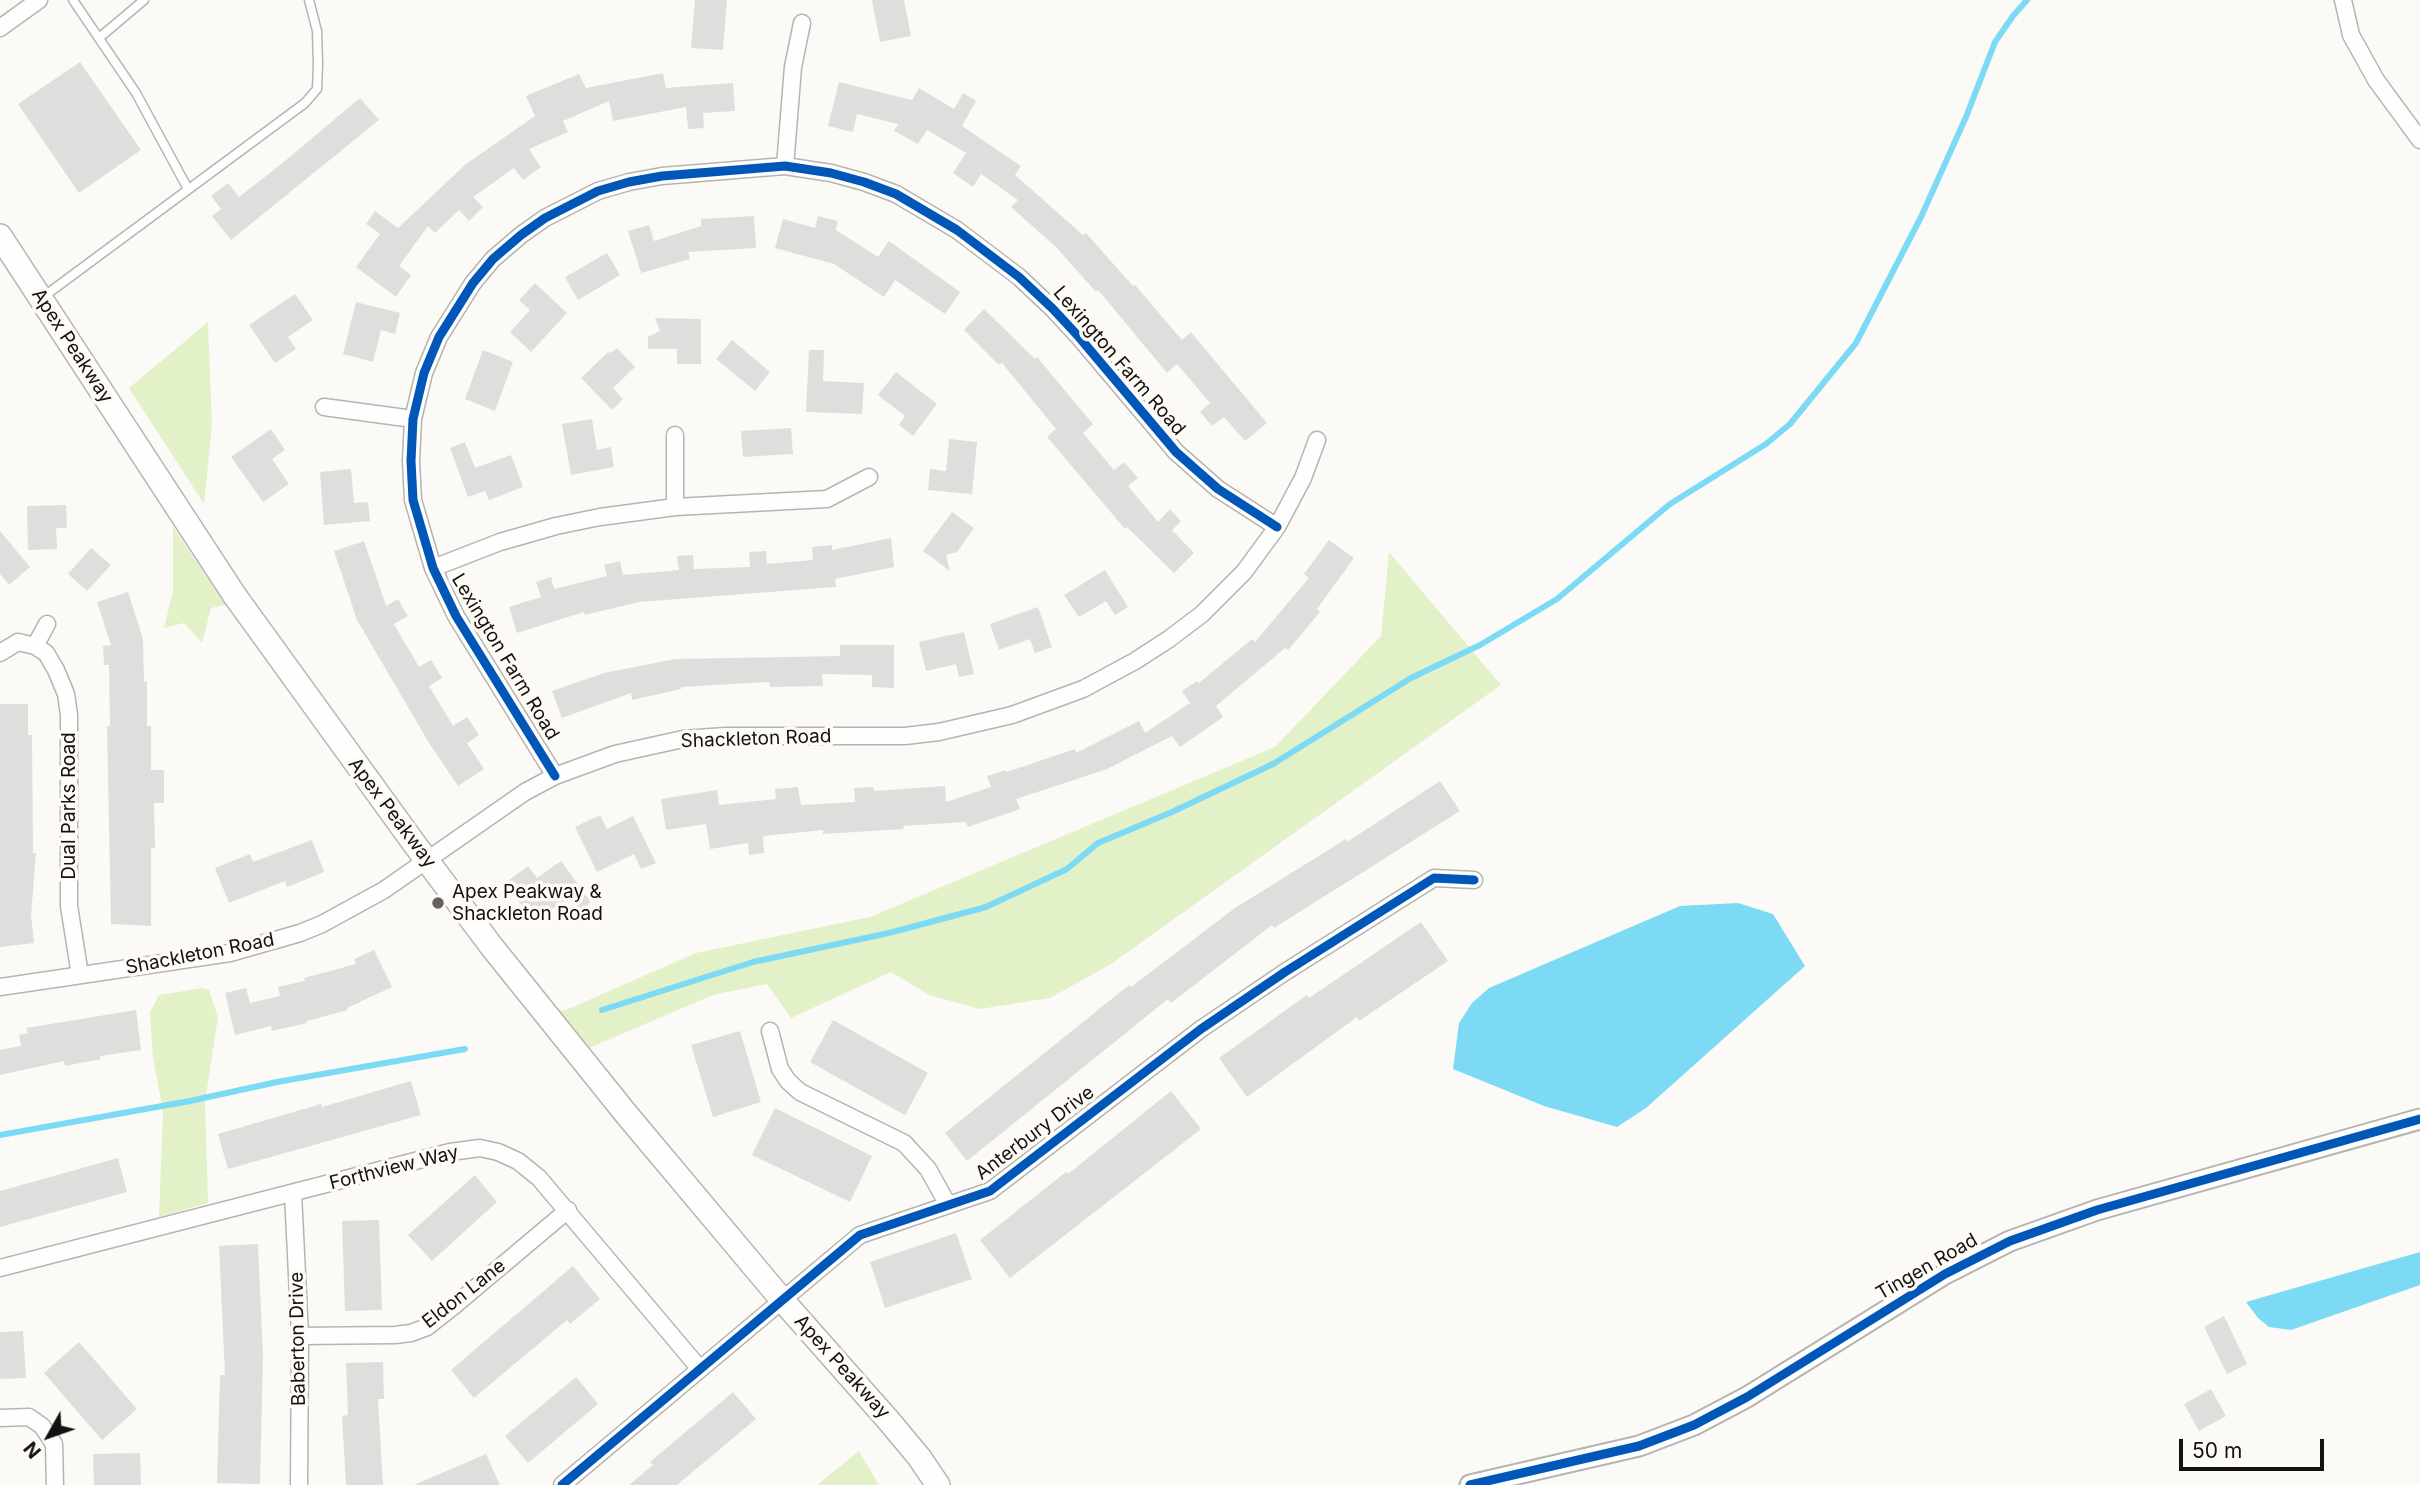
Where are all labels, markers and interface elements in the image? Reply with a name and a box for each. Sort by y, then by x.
street label: Lexington Farm Road [1048,282,1190,440]
street label: Apex Peakway [26,284,118,408]
street label: Lexington Farm Road [446,570,564,744]
street label: Shackleton Road [680,725,832,753]
street label: Dual Parks Road [58,732,80,880]
street label: Apex Peakway [343,753,441,873]
place label: Apex Peakway & Shackleton Road [452,881,603,925]
marker: Apex Peakway & Shackleton Road [430,895,446,911]
street label: Shackleton Road [124,928,276,980]
street label: Anterbury Drive [971,1081,1099,1185]
street label: Forthview Way [327,1141,461,1195]
street label: Tingen Road [1872,1229,1982,1305]
street label: Eldon Lane [418,1254,510,1334]
street label: Baberton Drive [285,1272,311,1406]
street label: Apex Peakway [789,1310,895,1424]
north arrow [14,1401,84,1471]
scale bar [2182,1426,2327,1470]
text: N [19,1437,46,1463]
text: 50 m [2192,1438,2242,1463]

